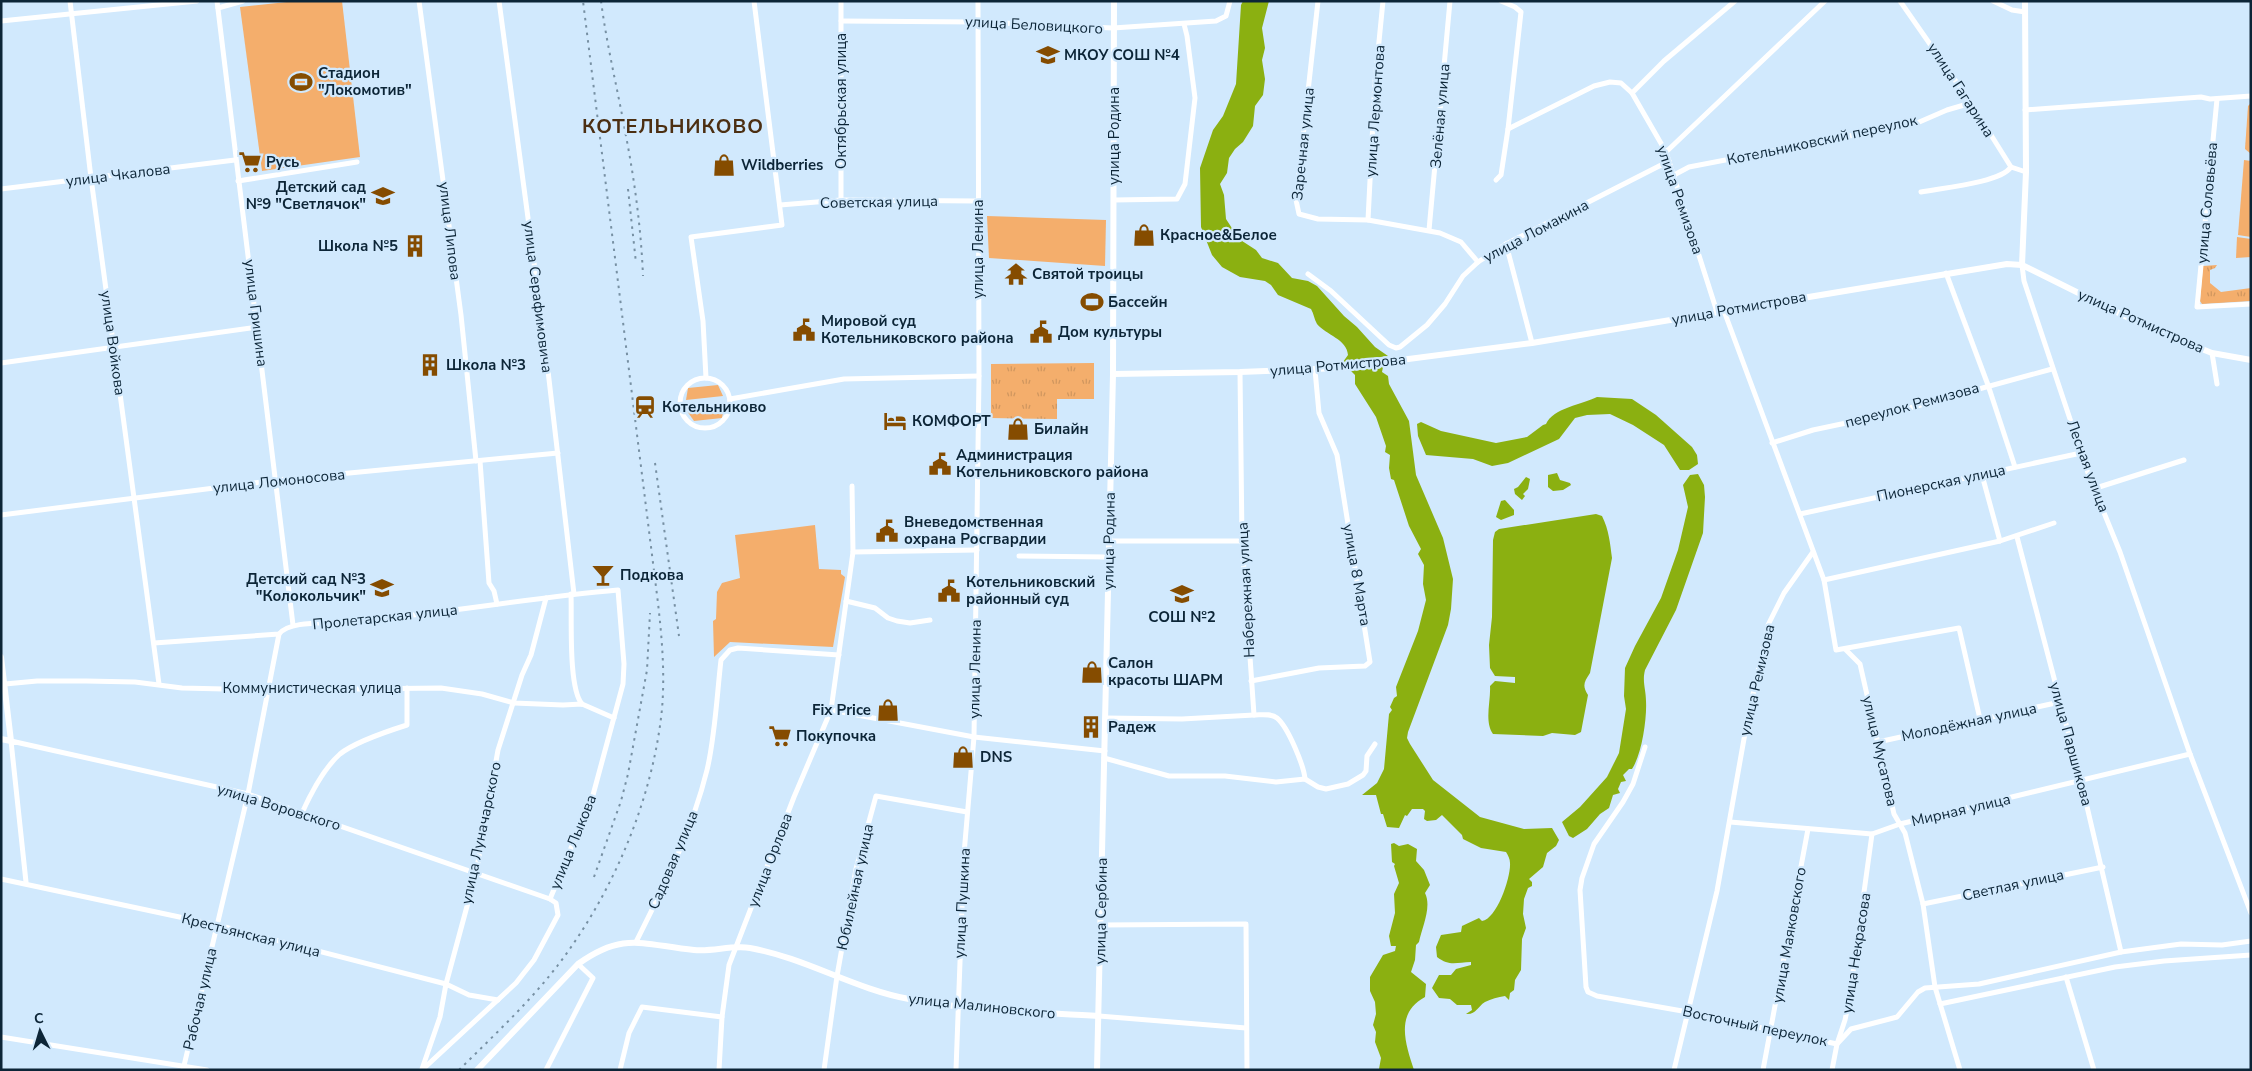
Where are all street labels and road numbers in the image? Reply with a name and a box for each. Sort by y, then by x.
street label: улица Беловицкого [964,11,1104,39]
street label: Октябрьская улица [831,33,851,169]
street label: улица Гагарина [1923,39,1999,141]
street label: улица Лермонтова [1360,44,1390,178]
street label: Зелёная улица [1425,63,1455,169]
street label: Заречная улица [1287,86,1319,202]
street label: улица Родина [1104,87,1124,185]
street label: Котельниковский переулок [1725,110,1919,170]
street label: улица Соловьёва [2192,141,2222,265]
street label: улица Ремизова [1652,143,1708,257]
street label: улица Чкалова [65,159,171,191]
street label: улица Липова [434,181,466,281]
street label: Советская улица [820,191,938,213]
street label: улица Ломакина [1480,195,1592,267]
street label: улица Ленина [968,199,988,299]
street label: улица Серафимовича [519,220,557,374]
street label: улица Гришина [239,258,273,368]
street label: улица Ротмистрова [2075,284,2207,358]
street label: улица Ротмистрова [1670,286,1808,330]
street label: улица Войкова [96,289,130,397]
street label: улица Ротмистрова [1269,349,1407,381]
street label: переулок Ремизова [1843,377,1981,433]
street label: Лесная улица [2062,417,2114,515]
street label: Пионерская улица [1875,460,2007,506]
street label: улица Ломоносова [212,464,346,498]
street label: улица Родина [1098,492,1120,590]
street label: Набережная улица [1232,522,1260,658]
street label: улица 8 Марта [1338,522,1376,628]
street label: Пролетарская улица [311,599,459,635]
street label: улица Ленина [964,619,986,719]
street label: улица Ремизова [1734,622,1780,738]
street label: Коммунистическая улица [223,678,401,698]
street label: улица Паршикова [2045,680,2097,808]
street label: улица Мусатова [1858,694,1902,808]
street label: Молодёжная улица [1900,698,2038,746]
street label: улица Луначарского [456,760,506,906]
street label: улица Воровского [215,779,343,835]
street label: Мирная улица [1909,789,2013,831]
street label: улица Лыкова [545,792,601,892]
street label: Садовая улица [643,808,703,912]
street label: улица Орлова [743,810,797,910]
street label: Юбилейная улица [832,822,878,952]
street label: улица Пушкина [949,847,975,959]
street label: улица Сербина [1090,857,1112,965]
street label: Светлая улица [1960,864,2066,906]
street label: улица Маяковского [1767,865,1811,1005]
street label: улица Некрасова [1837,891,1875,1015]
street label: Крестьянская улица [180,908,322,962]
street label: Рабочая улица [178,946,222,1052]
street label: улица Малиновского [907,988,1057,1024]
street label: Восточный переулок [1681,1001,1829,1051]

